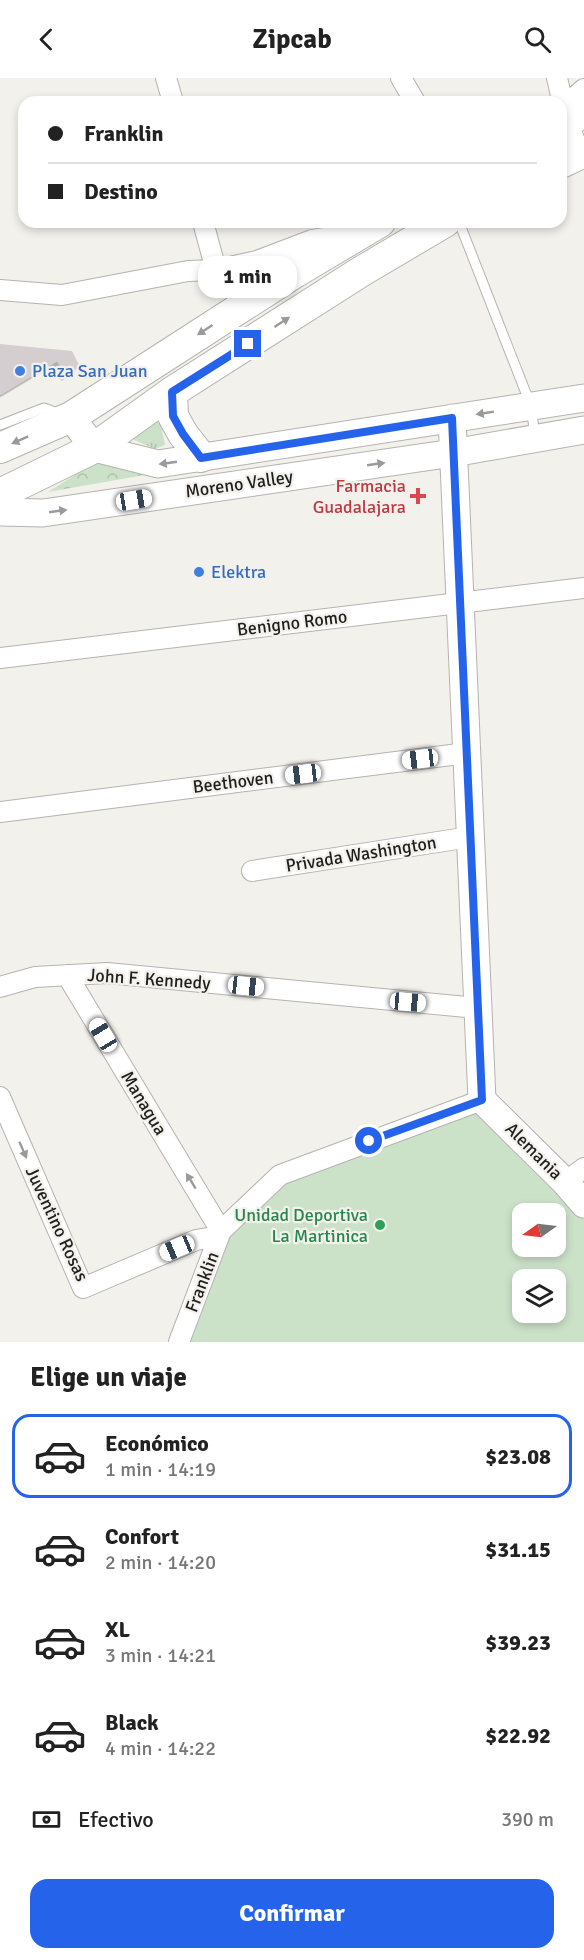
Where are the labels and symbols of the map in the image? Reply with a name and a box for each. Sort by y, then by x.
callout: 1 min [198,257,298,299]
one-way arrow [274,316,291,327]
one-way arrow [197,325,214,336]
route end [234,330,261,357]
place label: Plaza San Juan [32,360,148,382]
marker: Plaza San Juan [13,364,27,378]
one-way arrow [475,409,494,418]
one-way arrow [11,435,28,444]
one-way arrow [158,458,177,467]
one-way arrow [367,460,386,469]
street label: Moreno Valley [184,465,295,502]
place label: Farmacia Guadalajara [313,475,406,518]
car [115,488,153,512]
marker: Farmacia Guadalajara [411,489,425,503]
one-way arrow [49,506,68,515]
place label: Elektra [211,561,266,583]
marker: Elektra [192,565,206,579]
street label: Benigno Romo [236,605,348,641]
car [401,748,439,770]
car [284,763,322,785]
street label: Beethoven [191,766,275,798]
street label: Privada Washington [284,831,438,877]
street label: John F. Kennedy [87,964,212,994]
car [227,975,265,997]
car [389,991,427,1013]
car [86,1015,120,1055]
street label: Managua [116,1067,172,1139]
street label: Alemania [501,1118,567,1184]
route start [355,1127,382,1154]
one-way arrow [19,1142,28,1159]
street label: Juventino Rosas [21,1163,93,1285]
one-way arrow [185,1173,196,1189]
north arrow [512,1203,566,1257]
place label: Unidad Deportiva La Martinica [234,1204,368,1247]
marker: Unidad Deportiva La Martinica [373,1218,387,1232]
car [157,1233,197,1263]
street label: Franklin [180,1249,224,1315]

